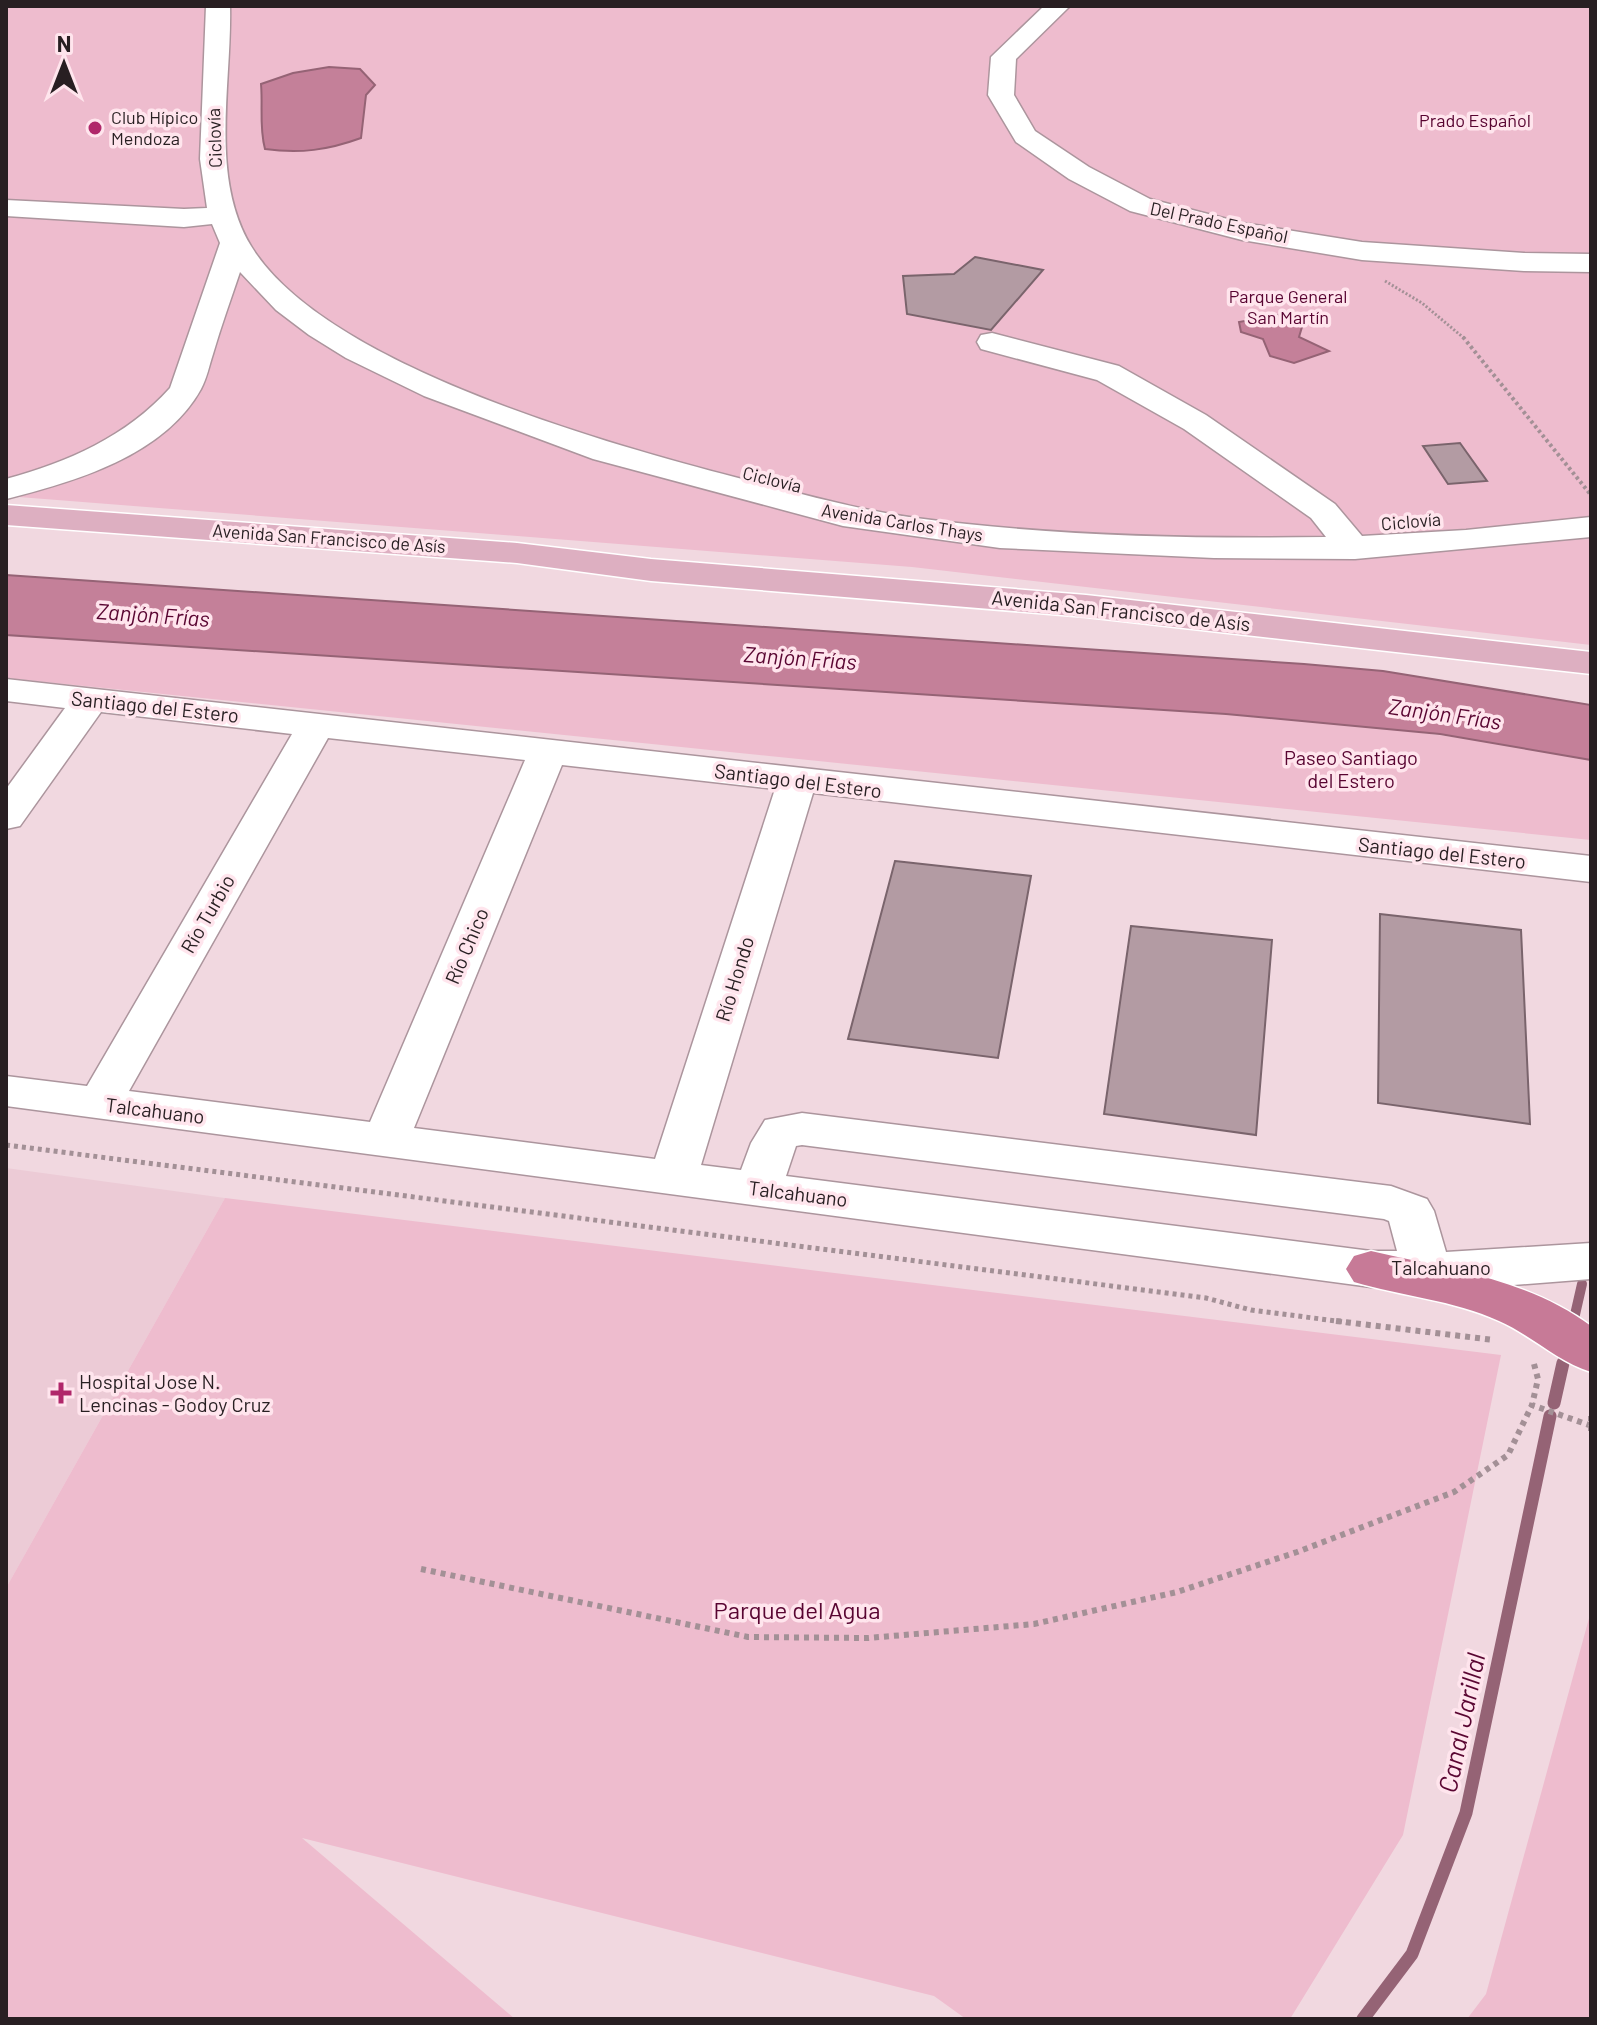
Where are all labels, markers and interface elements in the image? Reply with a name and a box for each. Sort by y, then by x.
north arrow [24,24,104,104]
text: N [57,30,71,56]
place label: Club Hípico Mendoza [111,106,198,149]
street label: Ciclovía [202,108,226,168]
park label: Prado Español [1419,109,1531,131]
marker: Club Hípico Mendoza [86,119,104,137]
street label: Del Prado Español [1148,197,1290,247]
park label: Parque General San Martín [1229,285,1347,328]
street label: Ciclovía [740,461,804,497]
street label: Avenida Carlos Thays [820,498,985,546]
street label: Ciclovía [1380,507,1442,535]
street label: Avenida San Francisco de Asís [212,519,446,557]
street label: Avenida San Francisco de Asís [991,584,1252,636]
water label: Zanjón Frías [96,597,211,631]
water label: Zanjón Frías [743,640,858,674]
street label: Santiago del Estero [70,685,240,727]
water label: Zanjón Frías [1387,692,1503,734]
park label: Paseo Santiago del Estero [1284,745,1418,792]
street label: Santiago del Estero [713,758,883,802]
street label: Santiago del Estero [1357,831,1527,873]
street label: Río Turbio [175,870,239,957]
street label: Río Chico [439,904,493,987]
street label: Río Hondo [710,933,758,1024]
street label: Talcahuano [104,1092,206,1128]
street label: Talcahuano [747,1175,849,1211]
street label: Talcahuano [1391,1255,1491,1279]
place label: Hospital Jose N. Lencinas - Godoy Cruz [79,1369,271,1416]
marker: Hospital Jose N. Lencinas - Godoy Cruz [50,1382,72,1404]
park label: Parque del Agua [714,1595,880,1624]
water label: Canal Jarillal [1431,1650,1491,1795]

